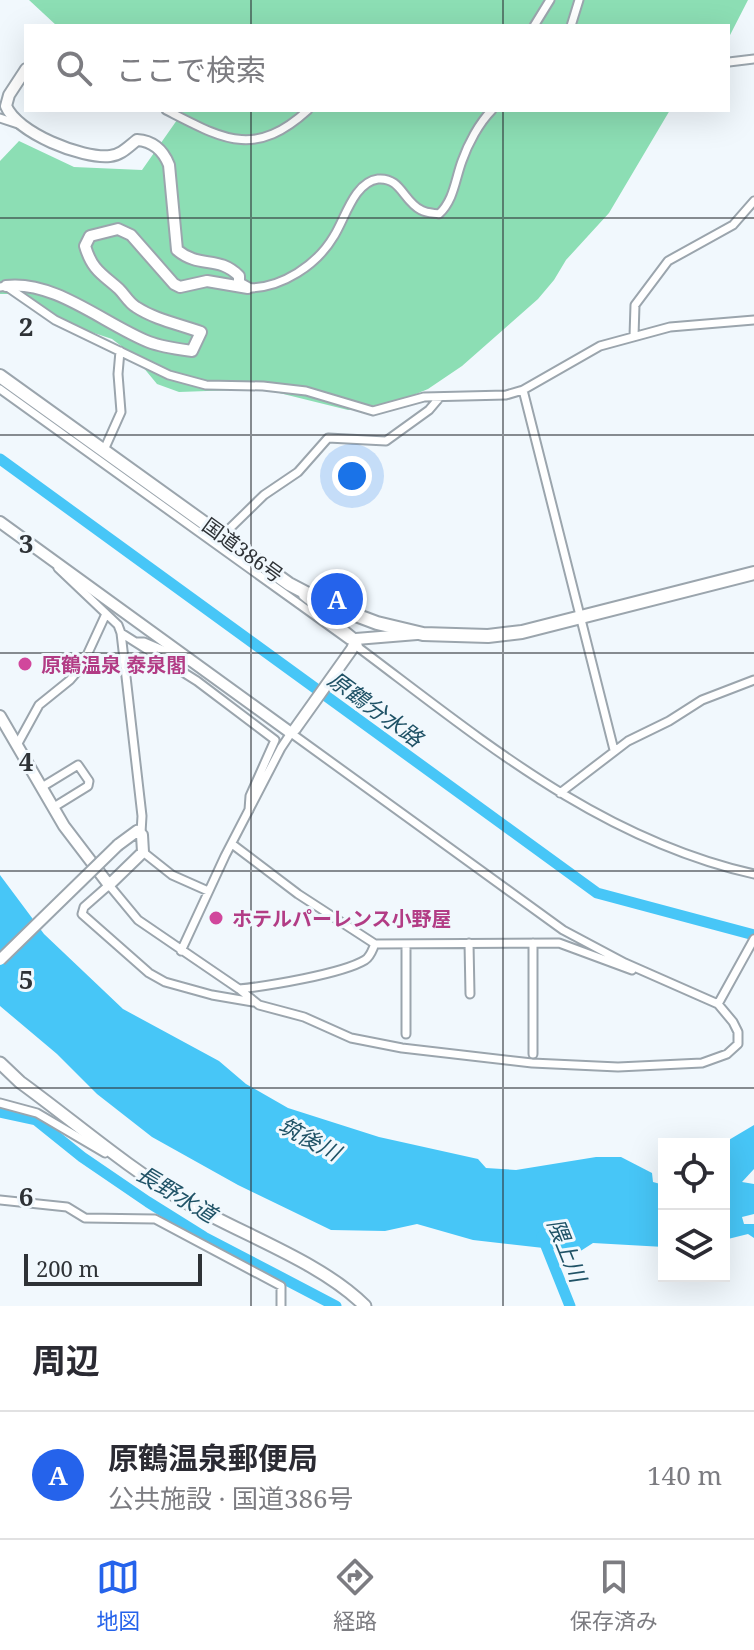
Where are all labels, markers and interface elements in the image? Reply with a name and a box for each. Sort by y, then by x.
search box [24,24,730,112]
icon: search [52,46,96,90]
text: ここで検索 [116,49,266,90]
text: 2 [19,308,33,344]
your location [332,456,372,496]
street label: 国道386号 [197,512,289,588]
text: 3 [19,525,33,561]
pin: A [311,569,363,629]
place label: 原鶴温泉 泰泉閣 [41,651,186,678]
marker: 原鶴温泉 泰泉閣 [16,655,34,673]
water label: 原鶴分水路 [323,664,431,754]
text: 4 [19,743,34,779]
place label: ホテルパーレンス小野屋 [232,905,452,932]
marker: ホテルパーレンス小野屋 [207,909,225,927]
text: 5 [19,961,33,997]
water label: 筑後川 [274,1109,348,1168]
map controls [658,1138,730,1282]
button: locate [658,1138,730,1210]
water label: 長野水道 [132,1157,225,1230]
text: 6 [19,1178,33,1214]
button: layers [658,1210,730,1282]
water label: 隈上川 [542,1214,595,1288]
scale bar [24,1250,202,1286]
text: 200 m [36,1253,99,1283]
text: 周辺 [32,1337,100,1383]
text: 原鶴温泉郵便局 [108,1437,318,1478]
text: A [48,1457,68,1493]
text: 140 m [647,1457,722,1493]
text: 公共施設 · 国道386号 [108,1480,354,1516]
tab: 地図 [96,1555,140,1635]
tab: 経路 [333,1555,377,1635]
tab: 保存済み [570,1555,658,1635]

